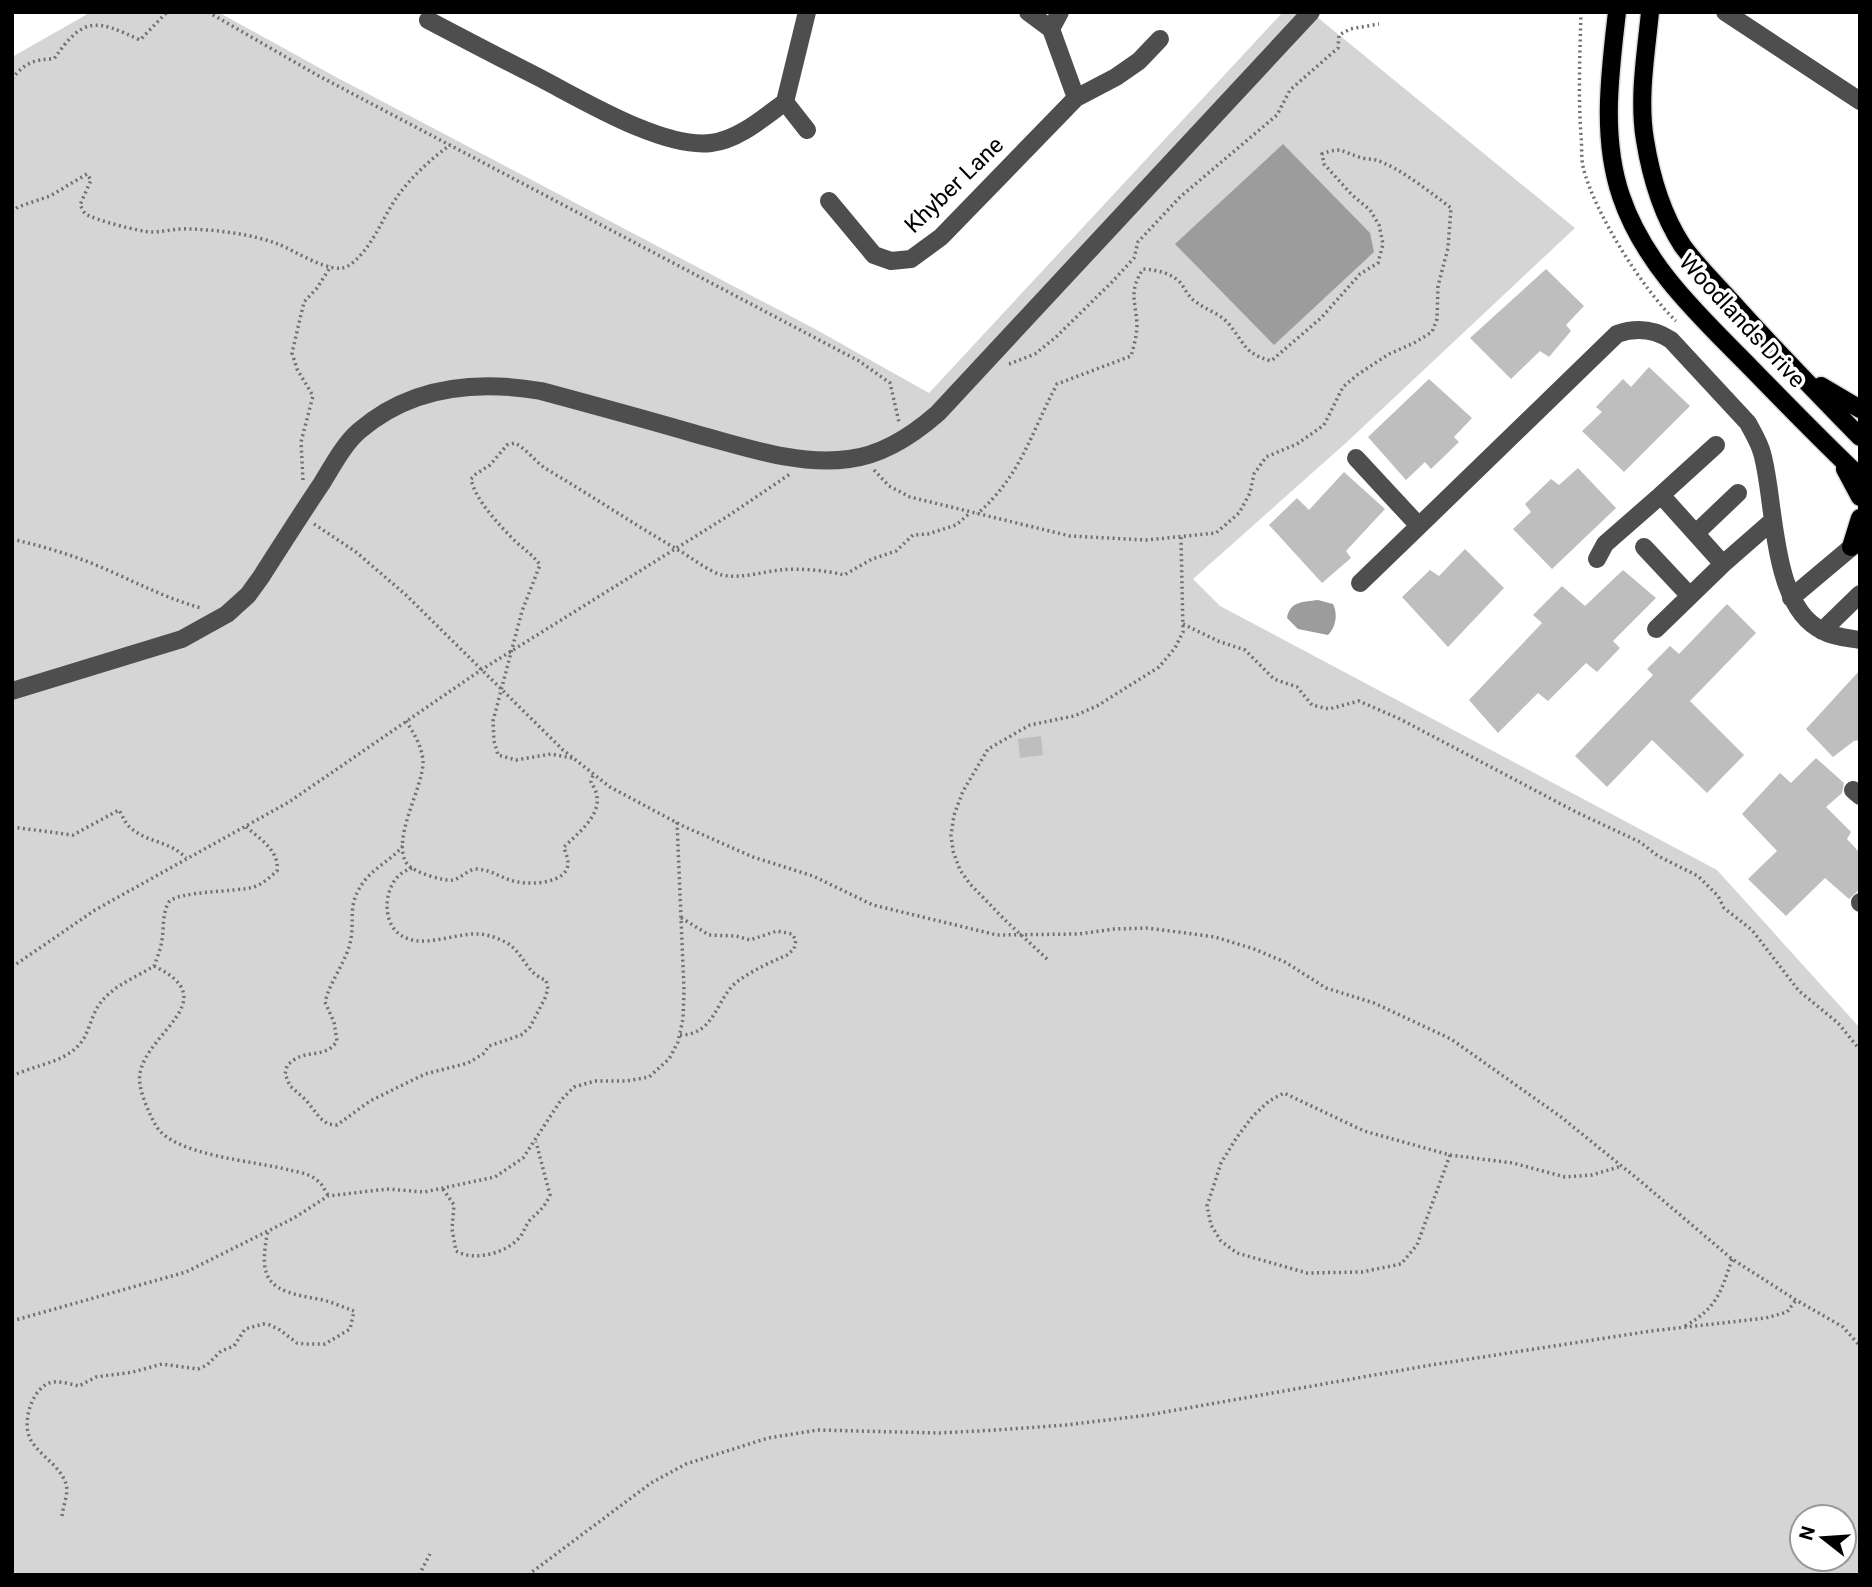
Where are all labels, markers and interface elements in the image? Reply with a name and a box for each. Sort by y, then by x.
street label: Khyber Lane [899,131,1009,239]
street label: Woodlands Drive [1673,249,1811,393]
north arrow [1788,1503,1858,1573]
text: N [1794,1523,1820,1543]

